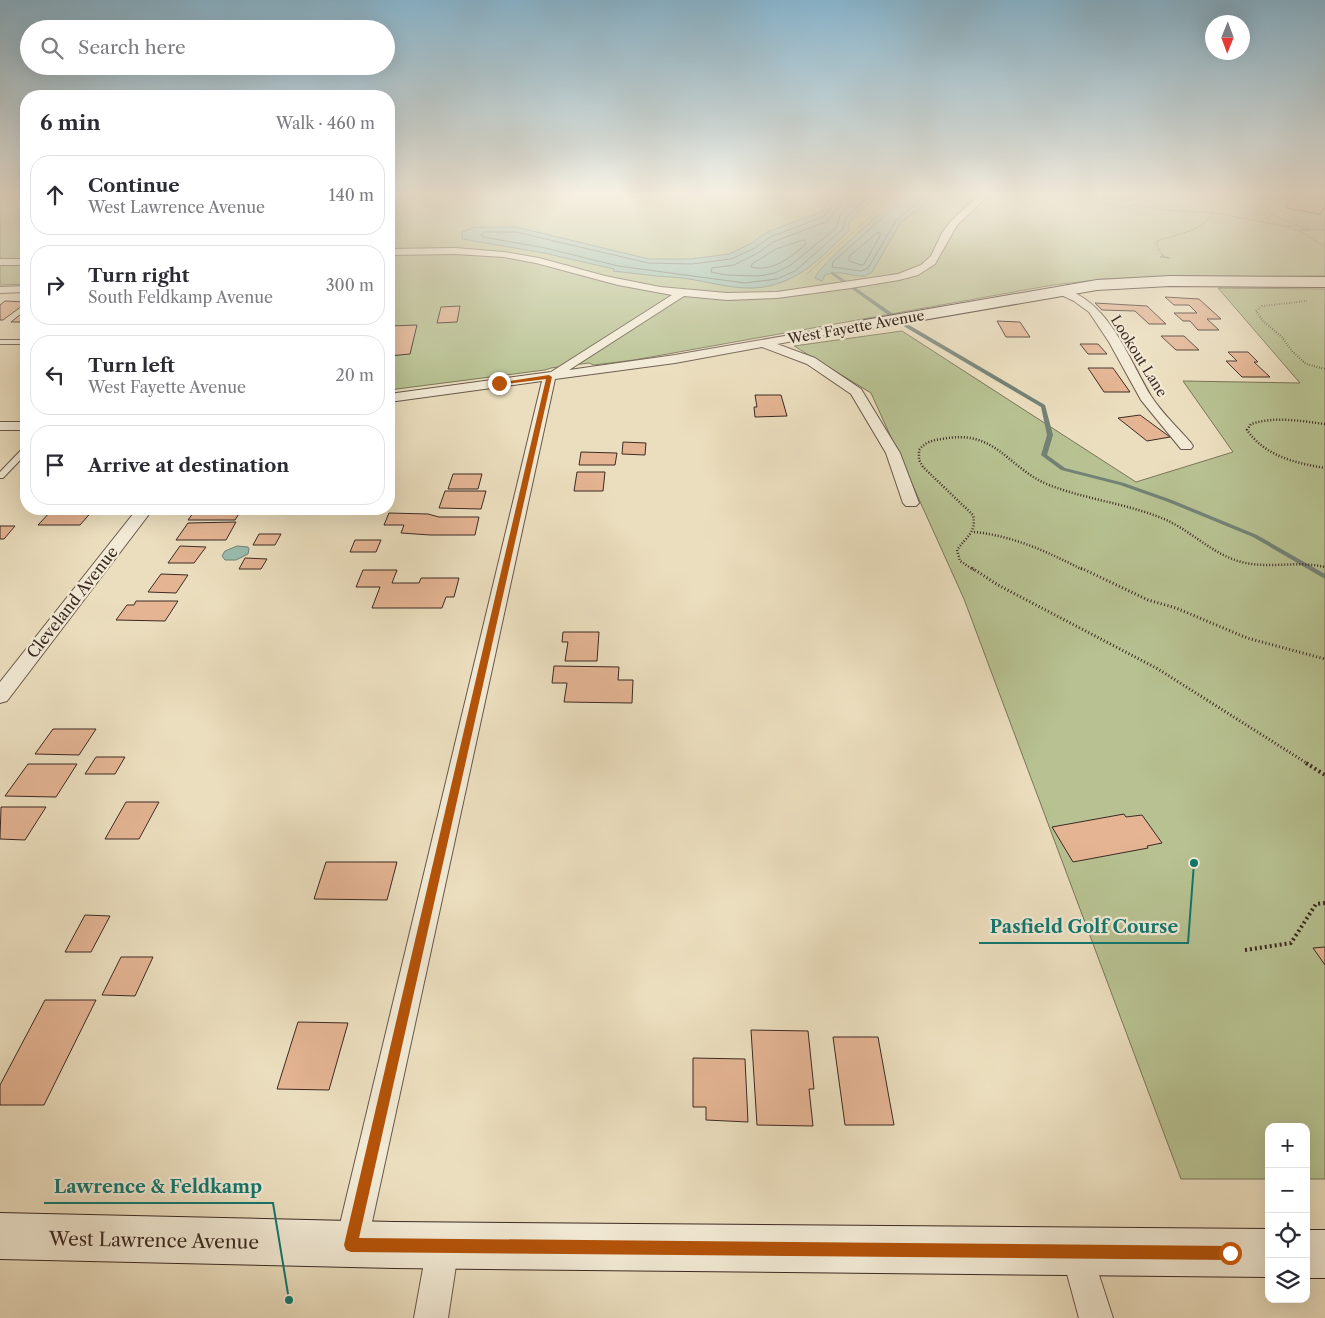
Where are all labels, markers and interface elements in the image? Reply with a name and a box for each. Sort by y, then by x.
north arrow [1205,15,1250,60]
search box [20,20,395,75]
icon: search [38,34,66,62]
text: Search here [78,36,186,59]
text: 6 min [40,110,101,135]
text: Walk · 460 m [276,113,375,133]
text: Continue [88,174,180,197]
icon: ahead [41,181,69,209]
text: 140 m [329,185,374,205]
text: West Lawrence Avenue [88,197,265,217]
text: Turn right [88,264,189,287]
icon: right [41,271,69,299]
text: 300 m [326,275,374,295]
text: South Feldkamp Avenue [88,287,273,307]
street label: West Fayette Avenue [785,306,926,348]
street label: Lookout Lane [1107,312,1171,400]
text: Turn left [88,354,175,377]
icon: left [41,361,69,389]
text: 20 m [335,365,374,385]
route end [488,372,511,395]
text: West Fayette Avenue [88,377,246,397]
icon: arrive [41,451,69,479]
text: Arrive at destination [88,454,289,477]
street label: Cleveland Avenue [22,542,122,662]
callout: Pasfield Golf Course [979,910,1188,943]
text: Pasfield Golf Course [990,916,1178,938]
map controls [1265,1123,1310,1303]
button: + [1265,1123,1310,1168]
button: − [1265,1168,1310,1213]
callout: Lawrence & Feldkamp [44,1170,273,1203]
text: Lawrence & Feldkamp [54,1176,262,1198]
button: locate [1265,1213,1310,1258]
street label: West Lawrence Avenue [48,1227,259,1254]
route start [1219,1242,1242,1265]
button: layers [1265,1258,1310,1303]

